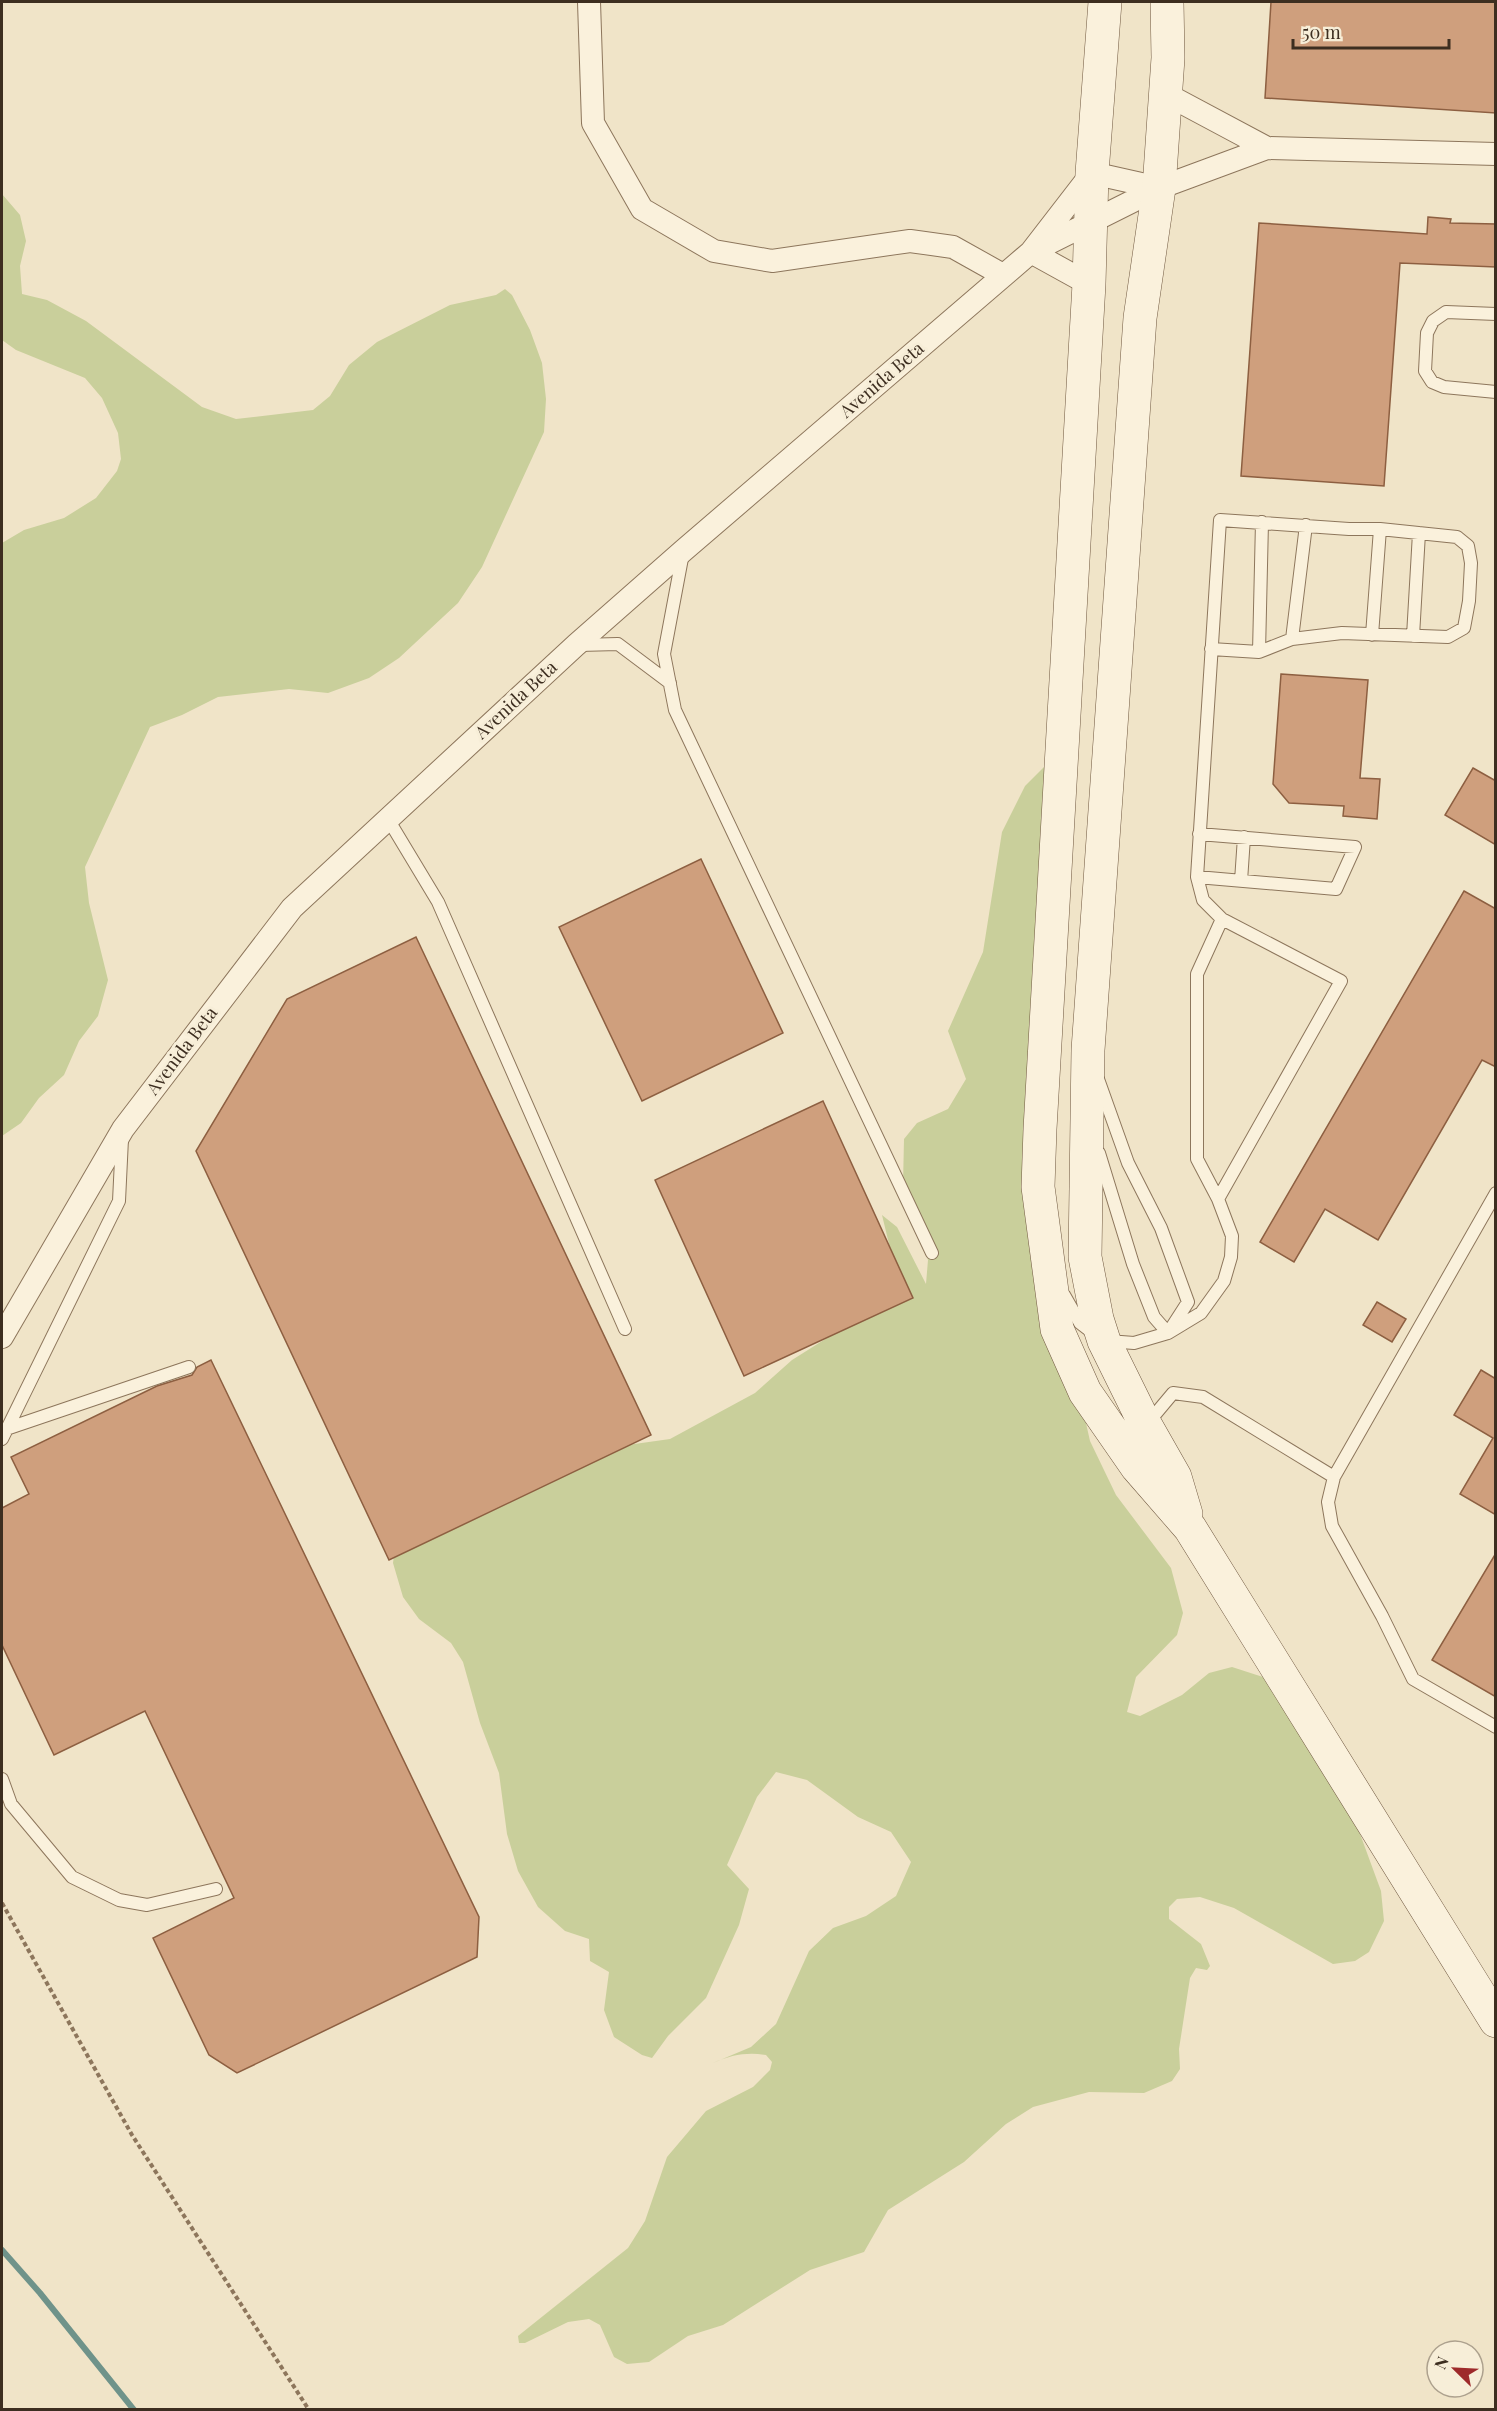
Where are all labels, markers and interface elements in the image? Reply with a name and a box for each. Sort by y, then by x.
scale bar [1293,12,1449,50]
text: 50 m [1302,20,1341,44]
street label: Avenida Beta [833,336,929,423]
street label: Avenida Beta [468,655,562,744]
street label: Avenida Beta [140,1001,222,1100]
north arrow [1425,2339,1485,2399]
text: N [1429,2353,1453,2372]

